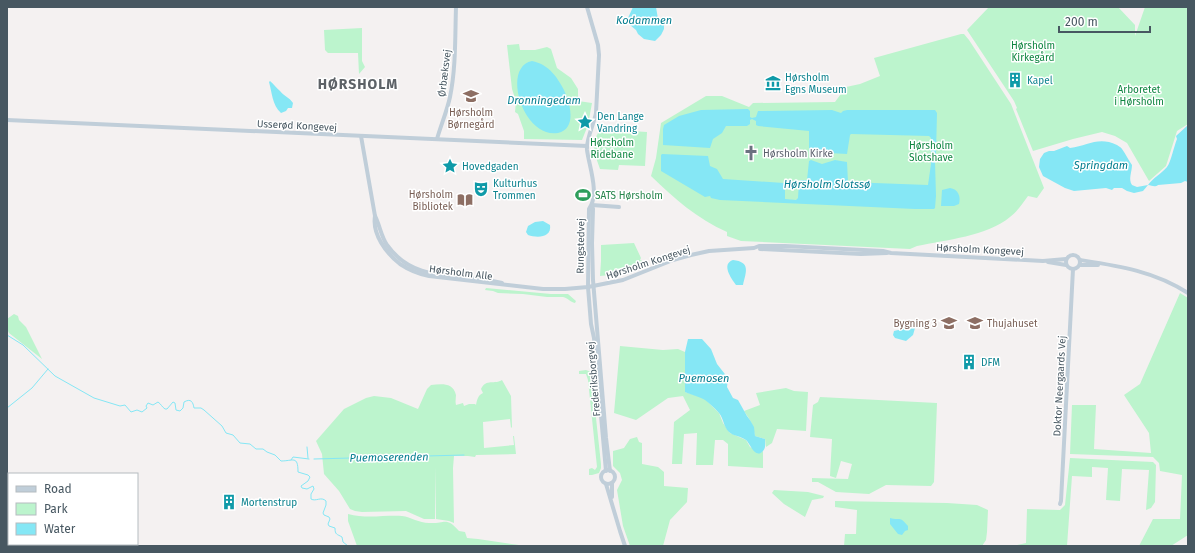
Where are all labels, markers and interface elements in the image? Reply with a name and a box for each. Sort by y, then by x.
scale bar [1059,8,1150,34]
water label: Kodammen [616,14,672,27]
text: 200 m [1065,15,1098,29]
park label: Hørsholm Kirkegård [1011,40,1055,64]
street label: Ørbæksvej [435,48,454,98]
building icon: Kapel [1006,71,1024,89]
place label: Hørsholm Egns Museum [785,72,847,96]
museum icon: Hørsholm Egns Museum [764,74,782,92]
place label: Kapel [1027,75,1053,87]
district label: HØRSHOLM [318,76,398,93]
park label: Arboretet i Hørsholm [1114,84,1164,108]
school or university icon: Hørsholm Børnegård [462,87,480,105]
water label: Dronningedam [507,94,581,107]
place label: Hørsholm Børnegård [447,107,495,131]
place label: Den Lange Vandring [597,111,644,135]
place icon: Den Lange Vandring [576,113,594,131]
street label: Usserød Kongevej [257,118,338,134]
park label: Hørsholm Ridebane [590,137,634,161]
park label: Hørsholm Slotshave [909,140,953,164]
church icon: Hørsholm Kirke [742,144,760,162]
place label: Hørsholm Kirke [763,148,833,160]
place icon: Hovedgaden [441,157,459,175]
water label: Springdam [1073,159,1128,172]
place label: Hovedgaden [462,161,519,173]
place label: Kulturhus Trommen [493,178,538,202]
water label: Hørsholm Slotssø [784,178,870,191]
theatre icon: Kulturhus Trommen [472,180,490,198]
sports icon: SATS Hørsholm [574,186,592,204]
place label: Hørsholm Bibliotek [409,189,454,213]
place label: SATS Hørsholm [595,190,663,202]
library icon: Hørsholm Bibliotek [456,191,474,209]
street label: Rungstedvej [575,218,587,274]
street label: Hørsholm Kongevej [936,242,1024,258]
street label: Hørsholm Kongevej [605,244,692,282]
street label: Hørsholm Alle [428,263,493,283]
school or university icon: Bygning 3 [940,314,958,332]
school or university icon: Thujahuset [966,314,984,332]
place label: Bygning 3 [893,318,937,330]
place label: Thujahuset [987,318,1038,330]
street label: Doktor Neergaards Vej [1051,335,1069,437]
street label: Frederiksborgvej [585,341,603,417]
building icon: DFM [960,353,978,371]
place label: DFM [981,357,1000,369]
water label: Puemosen [679,372,729,385]
water label: Puemoserenden [349,450,429,465]
legend [8,473,138,545]
text: Road [44,482,72,496]
building icon: Mortenstrup [220,493,238,511]
place label: Mortenstrup [241,497,297,509]
text: Park [44,502,68,516]
text: Water [44,522,76,536]

